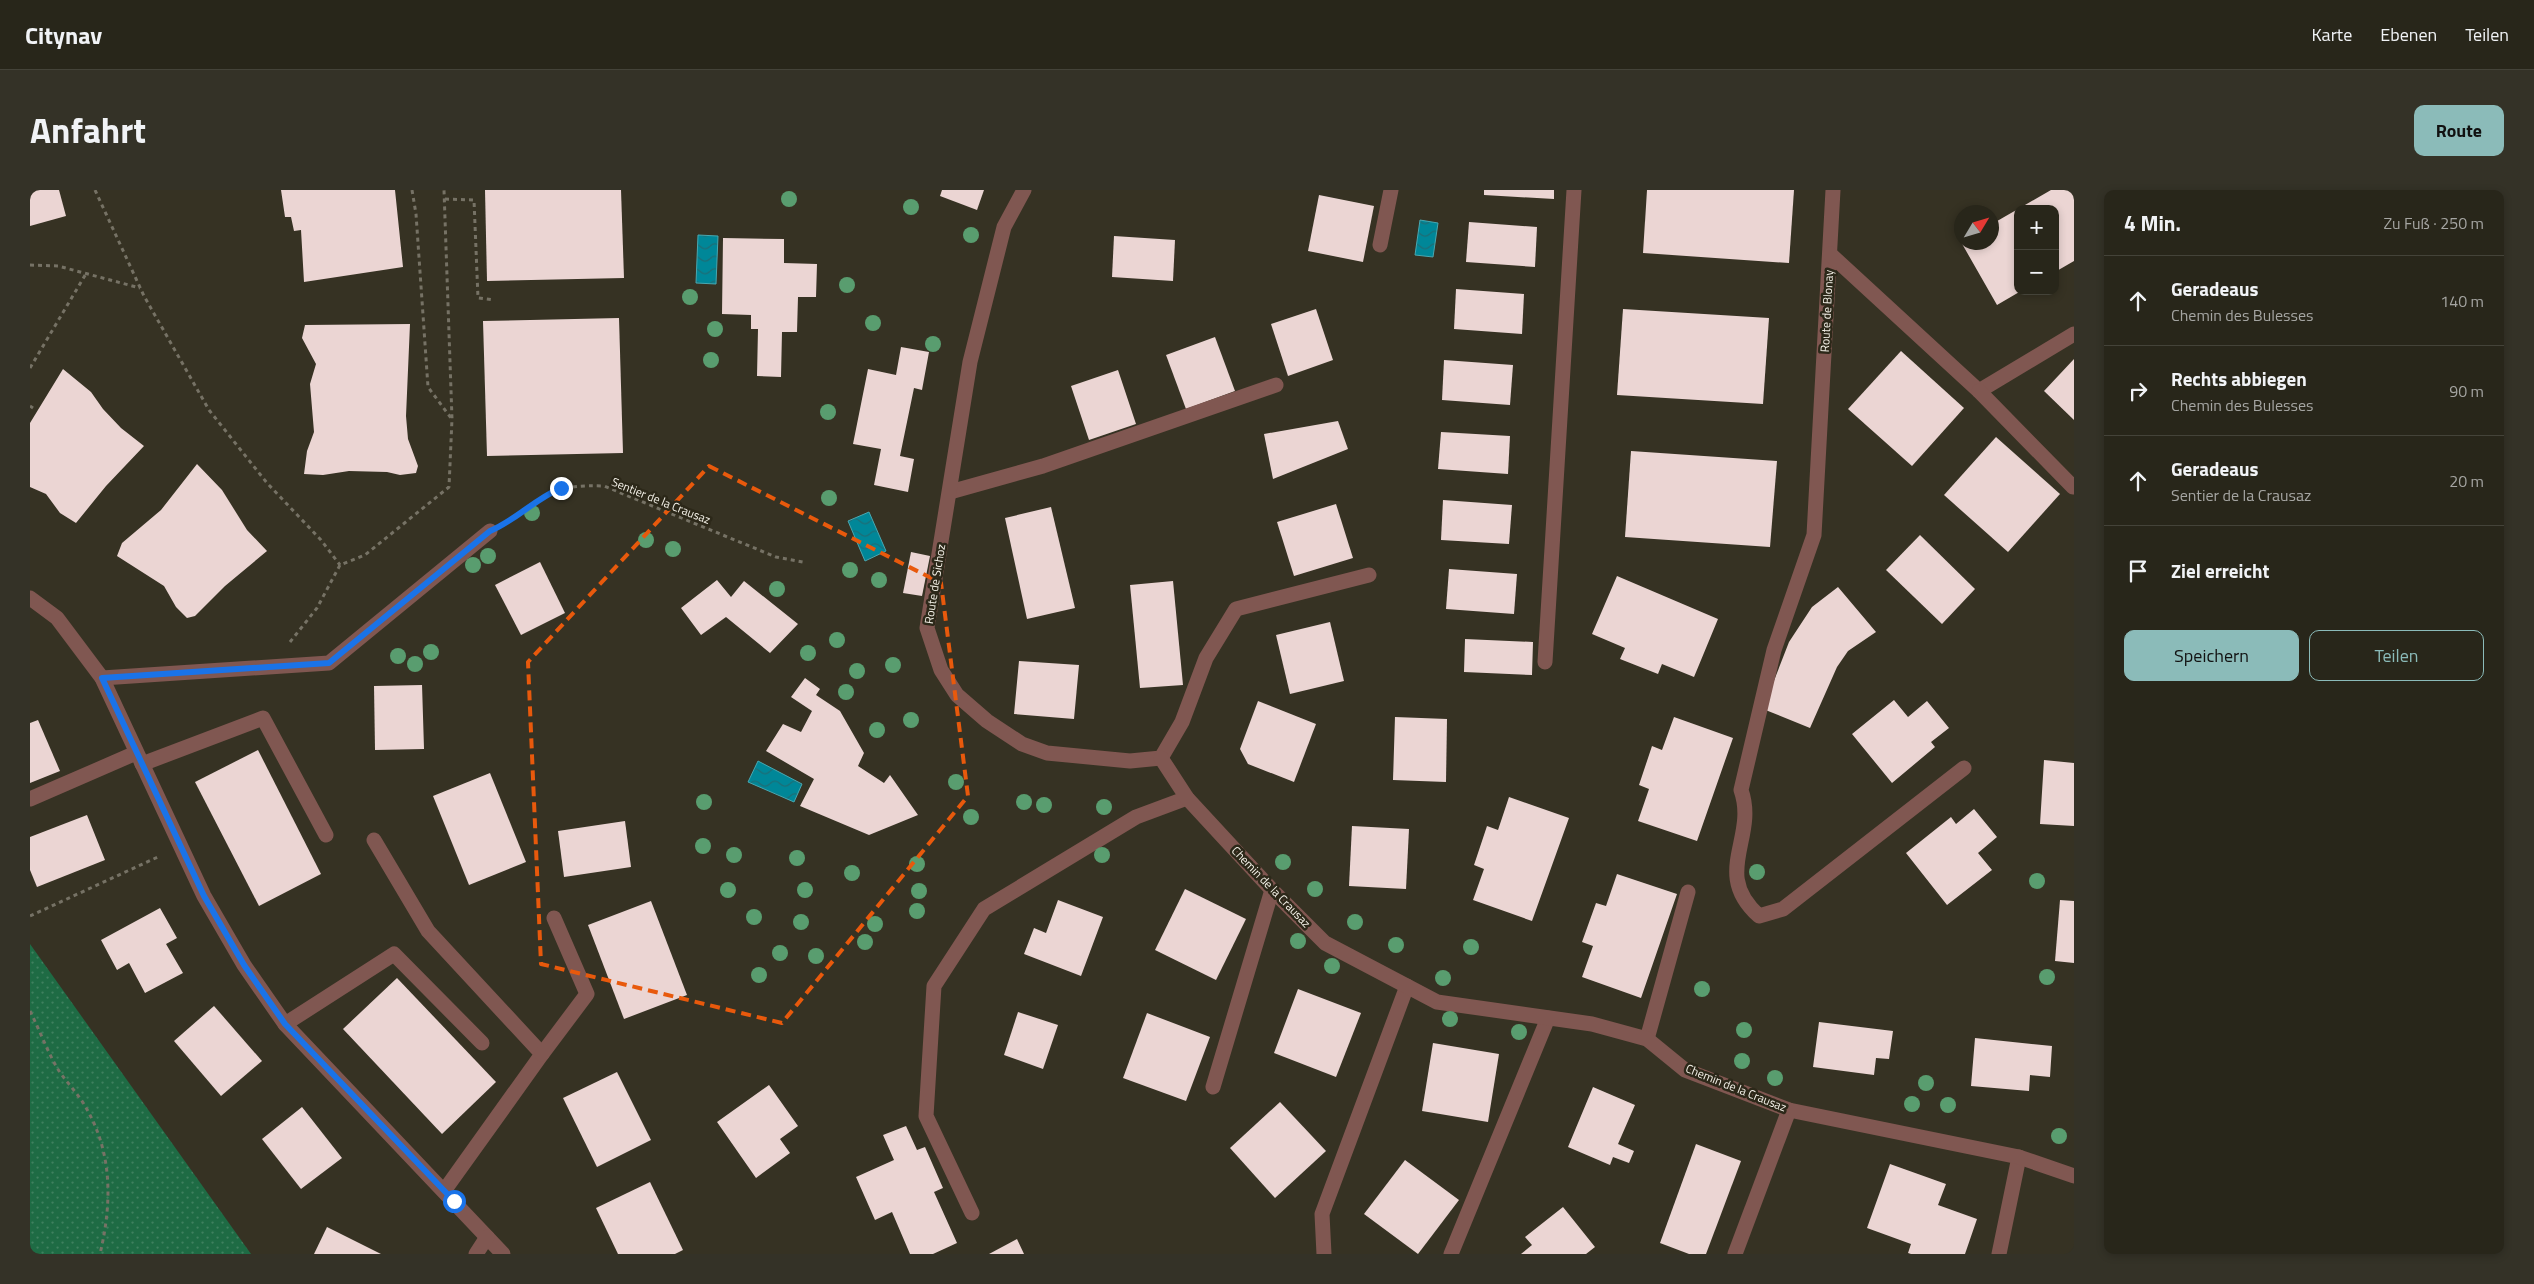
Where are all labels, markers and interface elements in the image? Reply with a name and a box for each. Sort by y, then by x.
text: Citynav [25,17,102,53]
text: Karte [2311,21,2352,48]
text: Ebenen [2380,21,2437,48]
text: Teilen [2465,21,2509,48]
text: Anfahrt [30,103,146,157]
button: Route [2414,105,2504,156]
north arrow [1954,205,1999,250]
map controls [2014,205,2059,295]
button: + [2014,205,2059,250]
text: 4 Min. [2124,207,2181,239]
text: Zu Fuß · 250 m [2383,211,2484,235]
button: − [2014,250,2059,295]
street label: Route de Blonay [1815,269,1838,353]
text: Geradeaus [2171,274,2258,303]
icon: ahead [2124,287,2152,315]
text: 140 m [2440,289,2484,313]
text: Chemin des Bulesses [2171,303,2313,327]
text: Rechts abbiegen [2171,364,2307,393]
icon: right [2124,377,2152,405]
text: 90 m [2449,379,2484,403]
text: Chemin des Bulesses [2171,393,2313,417]
text: Geradeaus [2171,454,2258,483]
icon: ahead [2124,467,2152,495]
text: 20 m [2449,469,2484,493]
street label: Sentier de la Crausaz [609,472,714,529]
route end [550,477,573,500]
text: Sentier de la Crausaz [2171,483,2311,507]
street label: Route de Sichoz [919,543,950,625]
text: Ziel erreicht [2171,556,2269,585]
icon: arrive [2124,557,2152,585]
button: Speichern [2124,630,2299,681]
button: Teilen [2309,630,2484,681]
street label: Chemin de la Crausaz [1227,841,1315,932]
street label: Chemin de la Crausaz [1683,1059,1790,1116]
route start [443,1190,466,1213]

